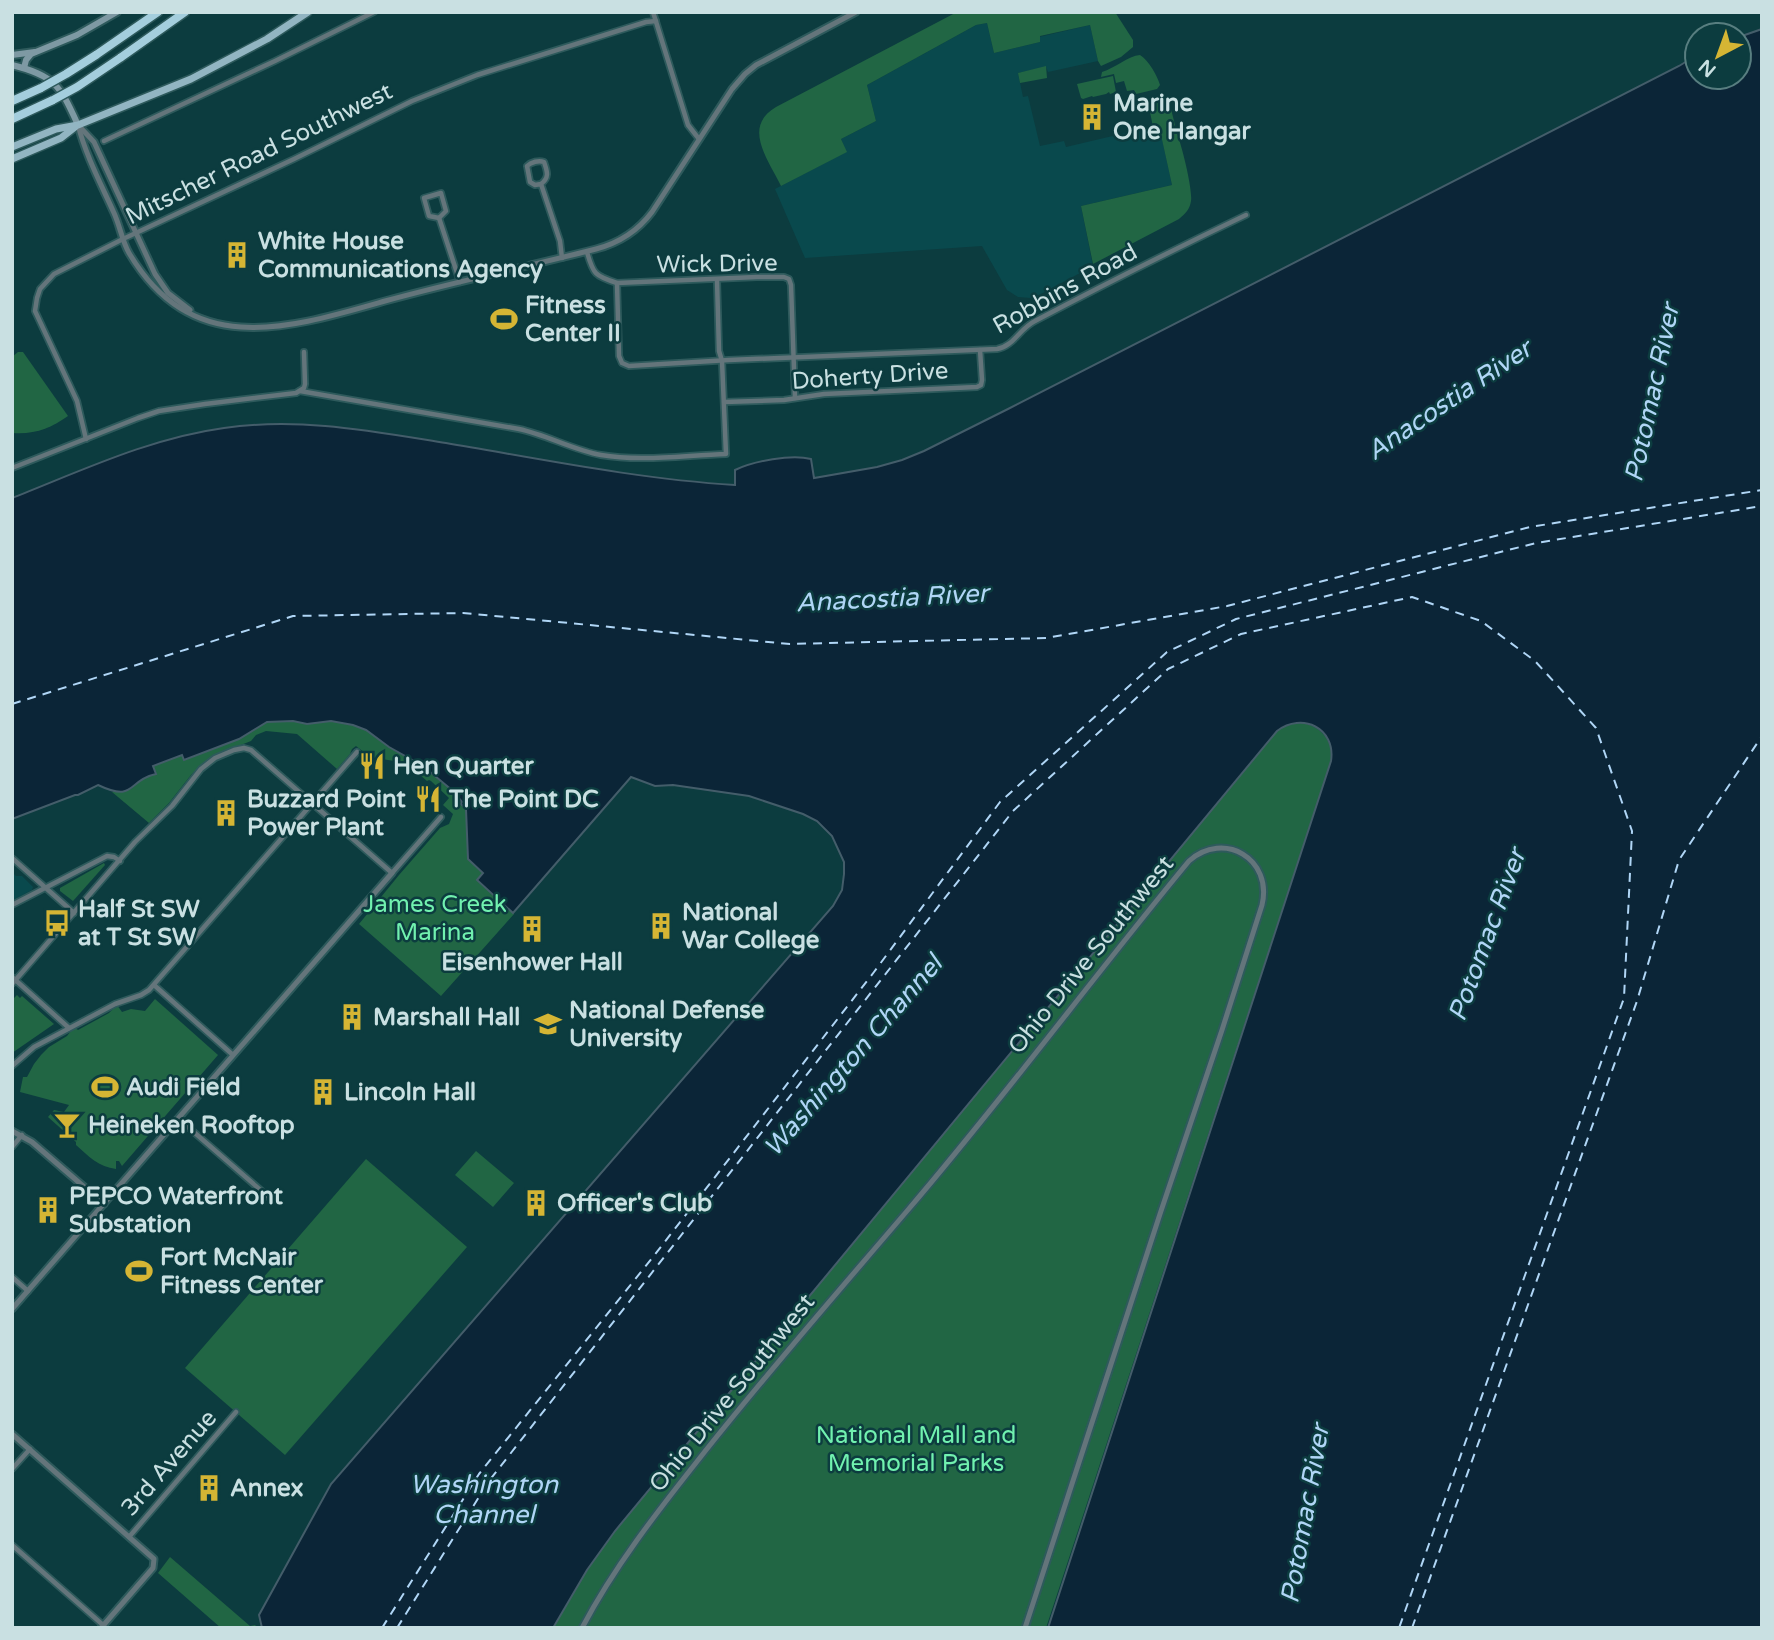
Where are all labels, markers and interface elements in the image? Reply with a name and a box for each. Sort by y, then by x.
north arrow [1683,21,1753,91]
text: N [1695,55,1720,81]
street label: Mitscher Road Southwest [121,77,397,231]
place label: Marine One Hangar [1113,89,1252,146]
building icon: Marine One Hangar [1077,102,1107,132]
place label: White House Communications Agency [258,227,543,284]
street label: Robbins Road [988,237,1142,341]
building icon: White House Communications Agency [222,240,252,270]
street label: Wick Drive [656,248,778,280]
place label: Fitness Center II [525,291,621,348]
water label: Potomac River [1618,298,1687,485]
sports icon: Fitness Center II [489,304,519,334]
water label: Anacostia River [1360,332,1540,467]
street label: Doherty Drive [791,356,949,396]
water label: Anacostia River [795,577,992,619]
restaurant icon: Hen Quarter [357,751,387,781]
place label: Hen Quarter [393,752,534,781]
restaurant icon: The Point DC [413,784,443,814]
place label: Buzzard Point Power Plant [247,785,406,842]
place label: The Point DC [448,785,599,814]
building icon: Buzzard Point Power Plant [211,798,241,828]
water label: Potomac River [1442,842,1534,1025]
street label: Ohio Drive Southwest [1002,850,1180,1060]
park label: James Creek Marina [363,890,507,947]
place label: Half St SW at T St SW [78,895,200,952]
place label: National War College [682,898,820,955]
bus stop icon: Half St SW at T St SW [42,908,72,938]
building icon: National War College [646,911,676,941]
building icon: Eisenhower Hall [517,914,547,944]
water label: Washington Channel [757,946,951,1163]
place label: Eisenhower Hall [441,948,623,977]
place label: National Defense University [569,996,765,1053]
building icon: Marshall Hall [337,1002,367,1032]
place label: Marshall Hall [373,1003,520,1032]
school or university icon: National Defense University [533,1009,563,1039]
sports icon: Audi Field [90,1072,120,1102]
place label: Audi Field [126,1073,241,1102]
building icon: Lincoln Hall [308,1077,338,1107]
place label: Lincoln Hall [344,1078,476,1107]
bar icon: Heineken Rooftop [52,1110,82,1140]
place label: Heineken Rooftop [88,1111,295,1140]
place label: PEPCO Waterfront Substation [69,1182,284,1239]
building icon: Officer's Club [521,1188,551,1218]
place label: Officer's Club [557,1189,712,1218]
building icon: PEPCO Waterfront Substation [33,1195,63,1225]
place label: Fort McNair Fitness Center [160,1243,324,1300]
sports icon: Fort McNair Fitness Center [124,1256,154,1286]
street label: Ohio Drive Southwest [643,1288,821,1498]
street label: 3rd Avenue [115,1404,223,1522]
water label: Potomac River [1274,1419,1336,1606]
park label: National Mall and Memorial Parks [816,1421,1016,1478]
water label: Washington Channel [410,1469,559,1530]
building icon: Annex [194,1473,224,1503]
place label: Annex [230,1474,303,1503]

